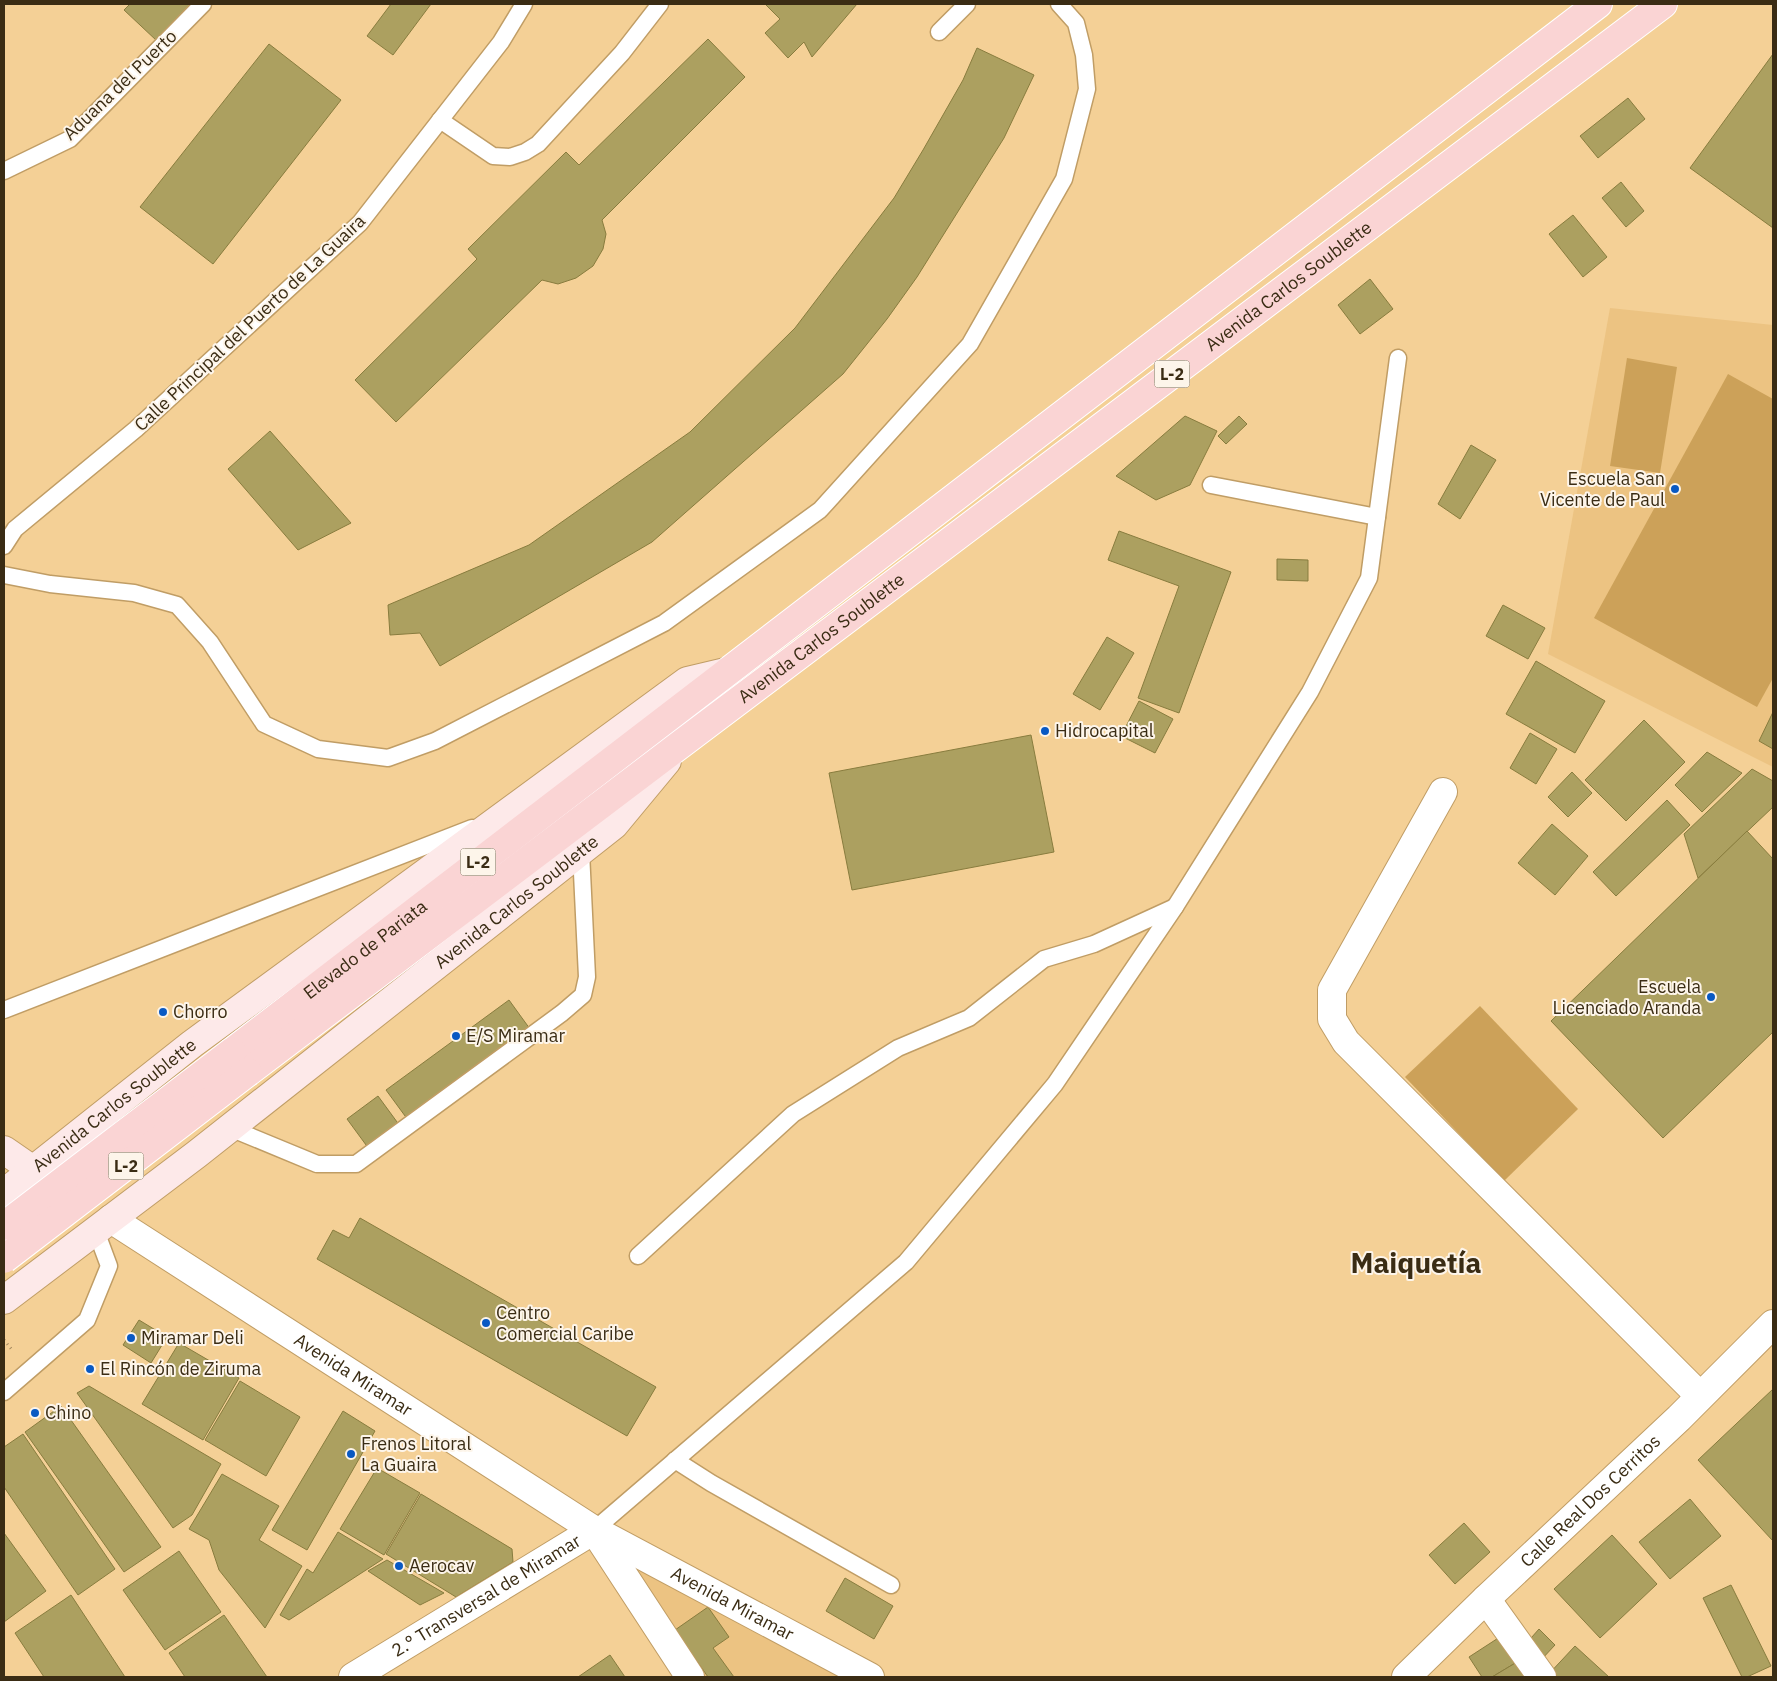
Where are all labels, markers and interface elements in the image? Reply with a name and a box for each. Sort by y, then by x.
street label: Aduana del Puerto [58,24,181,145]
street label: Calle Principal del Puerto de La Guaira [129,209,370,436]
street label: Avenida Carlos Soublette [1200,216,1376,356]
road number: L-2 [1154,360,1190,388]
place label: Escuela San Vicente de Paul [1540,467,1665,511]
marker: Escuela San Vicente de Paul [1669,483,1681,495]
street label: Avenida Carlos Soublette [733,568,909,708]
place label: Hidrocapital [1055,719,1154,742]
marker: Hidrocapital [1039,725,1051,737]
street label: Avenida Carlos Soublette [430,830,603,973]
road number: L-2 [460,849,496,876]
street label: Elevado de Pariata [299,894,432,1004]
place label: Escuela Licenciado Aranda [1553,975,1701,1019]
marker: Escuela Licenciado Aranda [1705,991,1717,1003]
place label: Chorro [173,1000,228,1023]
marker: Chorro [157,1006,169,1018]
place label: E/S Miramar [466,1024,565,1047]
marker: E/S Miramar [450,1030,462,1042]
street label: Avenida Carlos Soublette [28,1033,201,1177]
road number: L-2 [108,1152,144,1180]
district label: Maiquetía [1351,1244,1482,1281]
place label: Centro Comercial Caribe [496,1301,634,1345]
marker: Centro Comercial Caribe [480,1317,492,1329]
place label: Miramar Deli [141,1326,244,1349]
street label: Avenida Miramar [290,1328,417,1421]
marker: Miramar Deli [125,1332,137,1344]
place label: El Rincón de Ziruma [100,1357,261,1380]
marker: El Rincón de Ziruma [84,1363,96,1375]
place label: Chino [45,1401,91,1424]
marker: Chino [29,1407,41,1419]
street label: Calle Real Dos Cerritos [1515,1429,1665,1572]
place label: Frenos Litoral La Guaira [361,1432,471,1476]
marker: Frenos Litoral La Guaira [345,1448,357,1460]
street label: 2.° Transversal de Miramar [387,1529,585,1662]
place label: Aerocav [409,1554,475,1577]
marker: Aerocav [393,1560,405,1572]
street label: Avenida Miramar [667,1561,798,1646]

